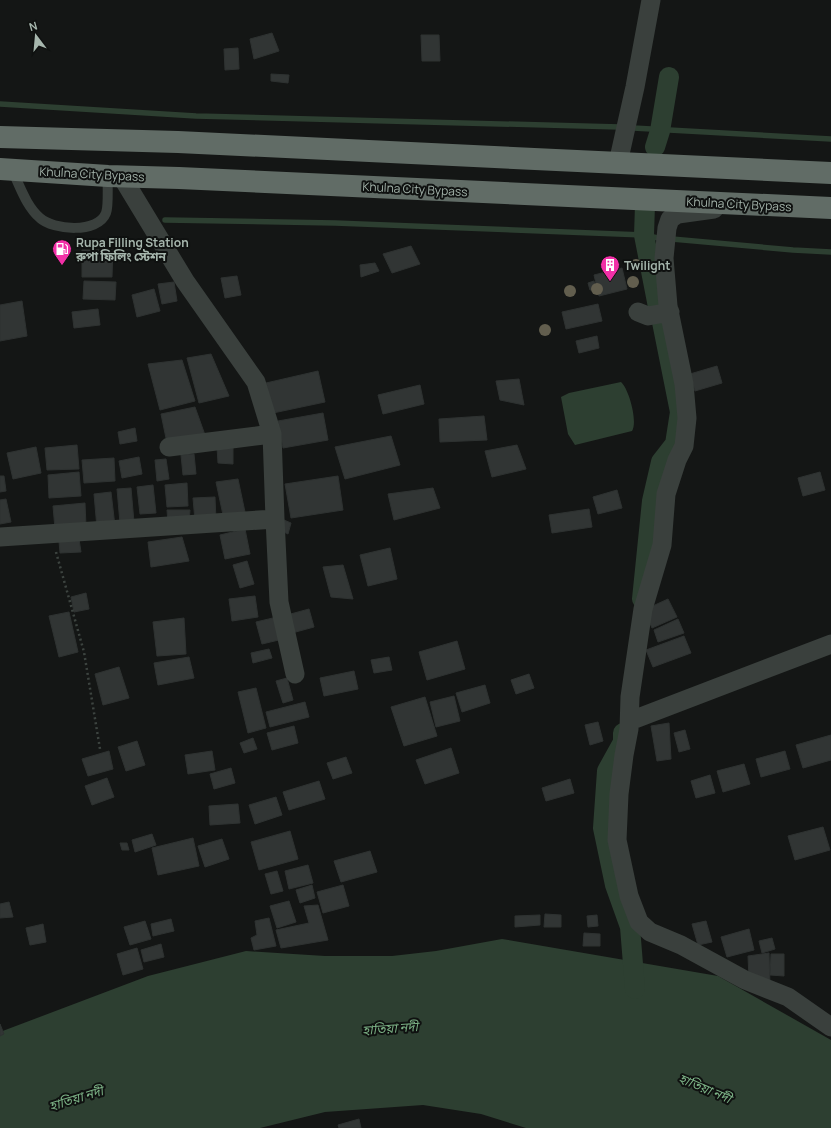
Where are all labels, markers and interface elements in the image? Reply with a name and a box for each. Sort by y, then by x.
north arrow [16,16,56,56]
text: N [27,18,39,34]
street label: Khulna City Bypass [39,163,145,185]
street label: Khulna City Bypass [362,178,468,200]
street label: Khulna City Bypass [686,193,792,215]
place label: Rupa Filling Station রুপা ফিলিং স্টেশন [75,234,189,265]
fuel station icon: Rupa Filling Station রুপা ফিলিং স্টেশন [51,238,73,266]
building icon: Twilight [599,254,621,282]
place label: Twilight [624,257,670,274]
water label: হাতিয়া নদী [362,1017,421,1039]
water label: হাতিয়া নদী [676,1069,737,1108]
water label: হাতিয়া নদী [47,1081,108,1115]

